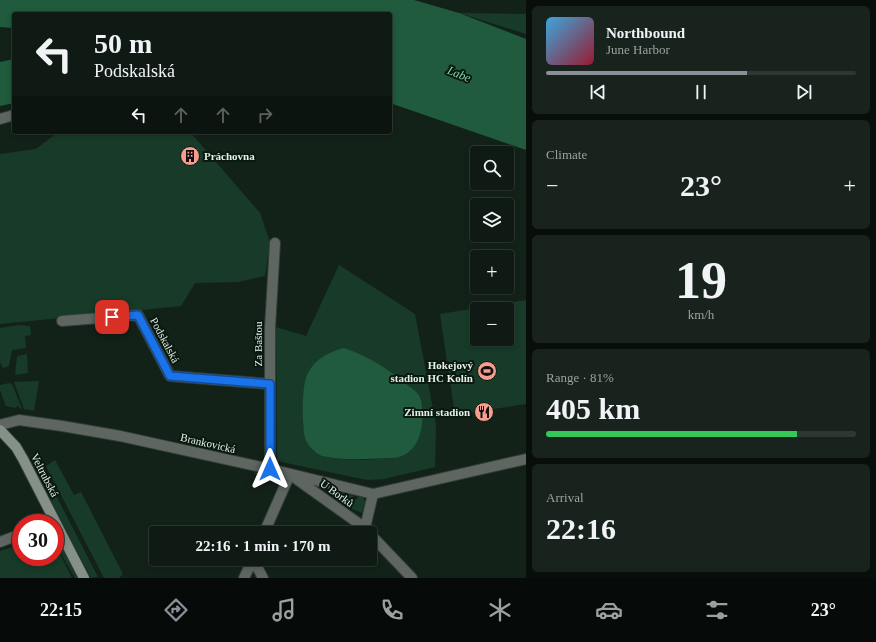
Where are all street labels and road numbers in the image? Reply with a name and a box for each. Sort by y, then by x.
street label: Podskalská [148,315,182,365]
street label: Za Baštou [252,321,264,366]
street label: Brankovická [179,431,237,455]
street label: Veltrubská [29,451,61,499]
street label: U Borků [318,477,356,509]

